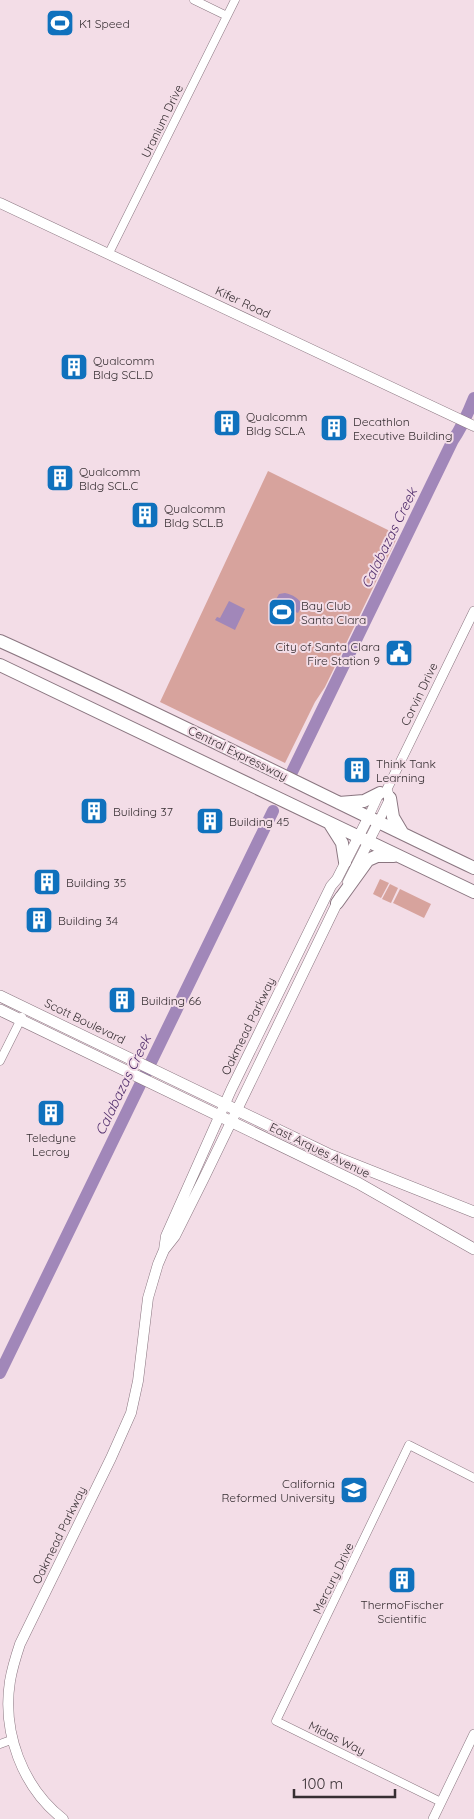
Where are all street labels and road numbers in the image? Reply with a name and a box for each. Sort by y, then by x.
street label: Uranium Drive [138,82,186,160]
street label: Kifer Road [213,283,273,321]
street label: Corvin Drive [397,660,441,728]
street label: Central Expressway [186,722,290,784]
street label: Oakmead Parkway [218,975,278,1077]
street label: Scott Boulevard [42,995,128,1047]
street label: East Arques Avenue [267,1119,373,1181]
street label: Oakmead Parkway [29,1484,89,1586]
street label: Mercury Drive [309,1540,357,1616]
street label: Midas Way [306,1718,368,1758]

